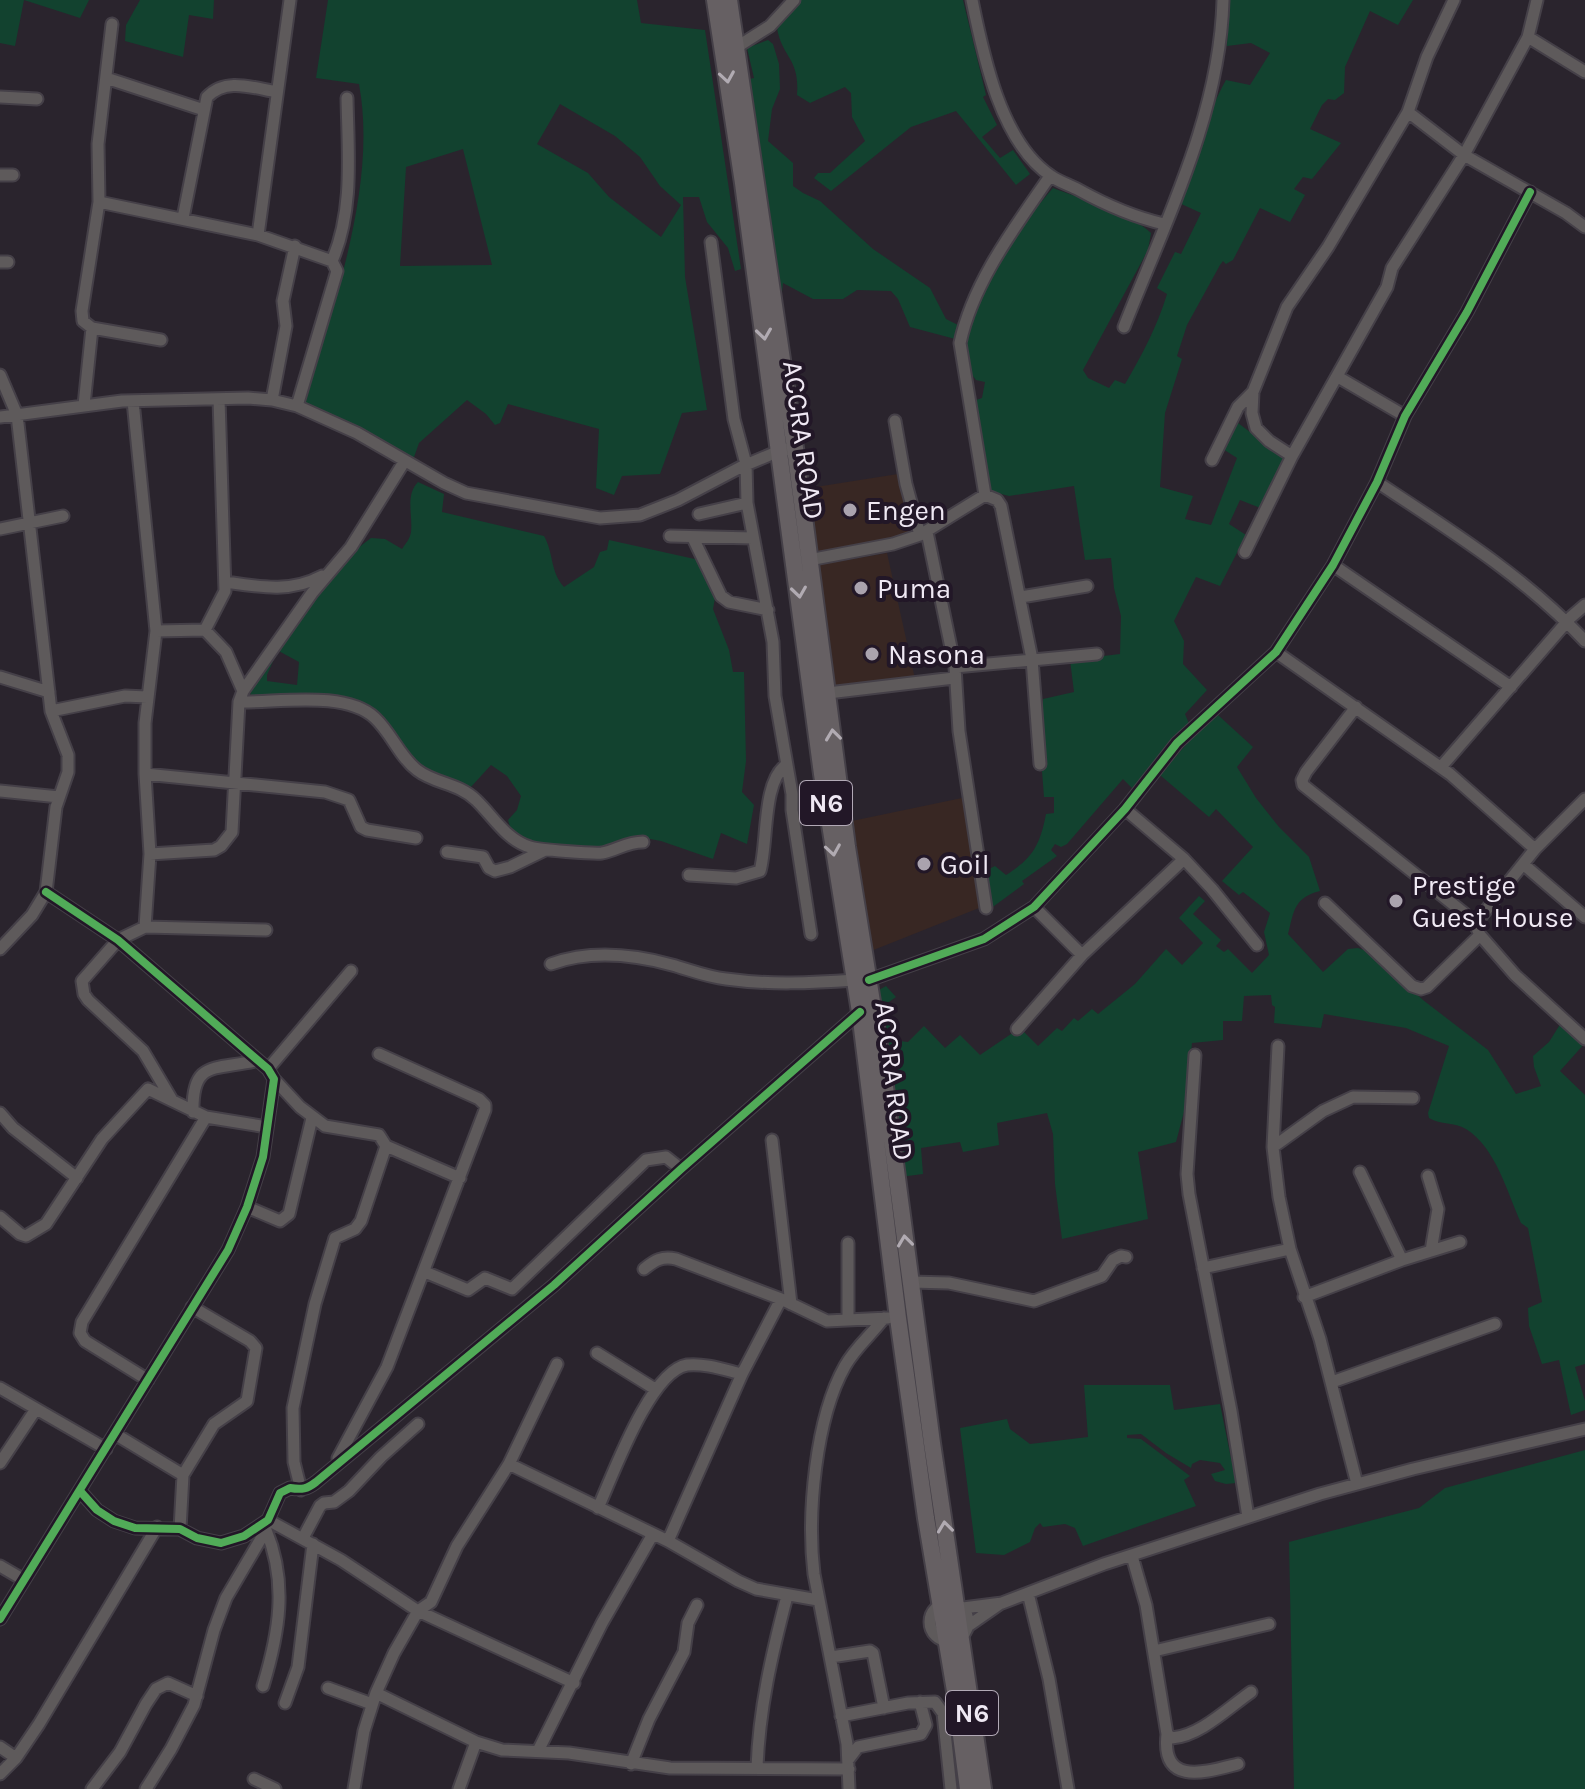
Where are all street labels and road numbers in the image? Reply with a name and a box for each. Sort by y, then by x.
street label: ACCRA ROAD [776,359,831,522]
road number: N6 [800,781,852,825]
street label: ACCRA ROAD [868,1000,921,1163]
road number: N6 [946,1691,998,1735]

